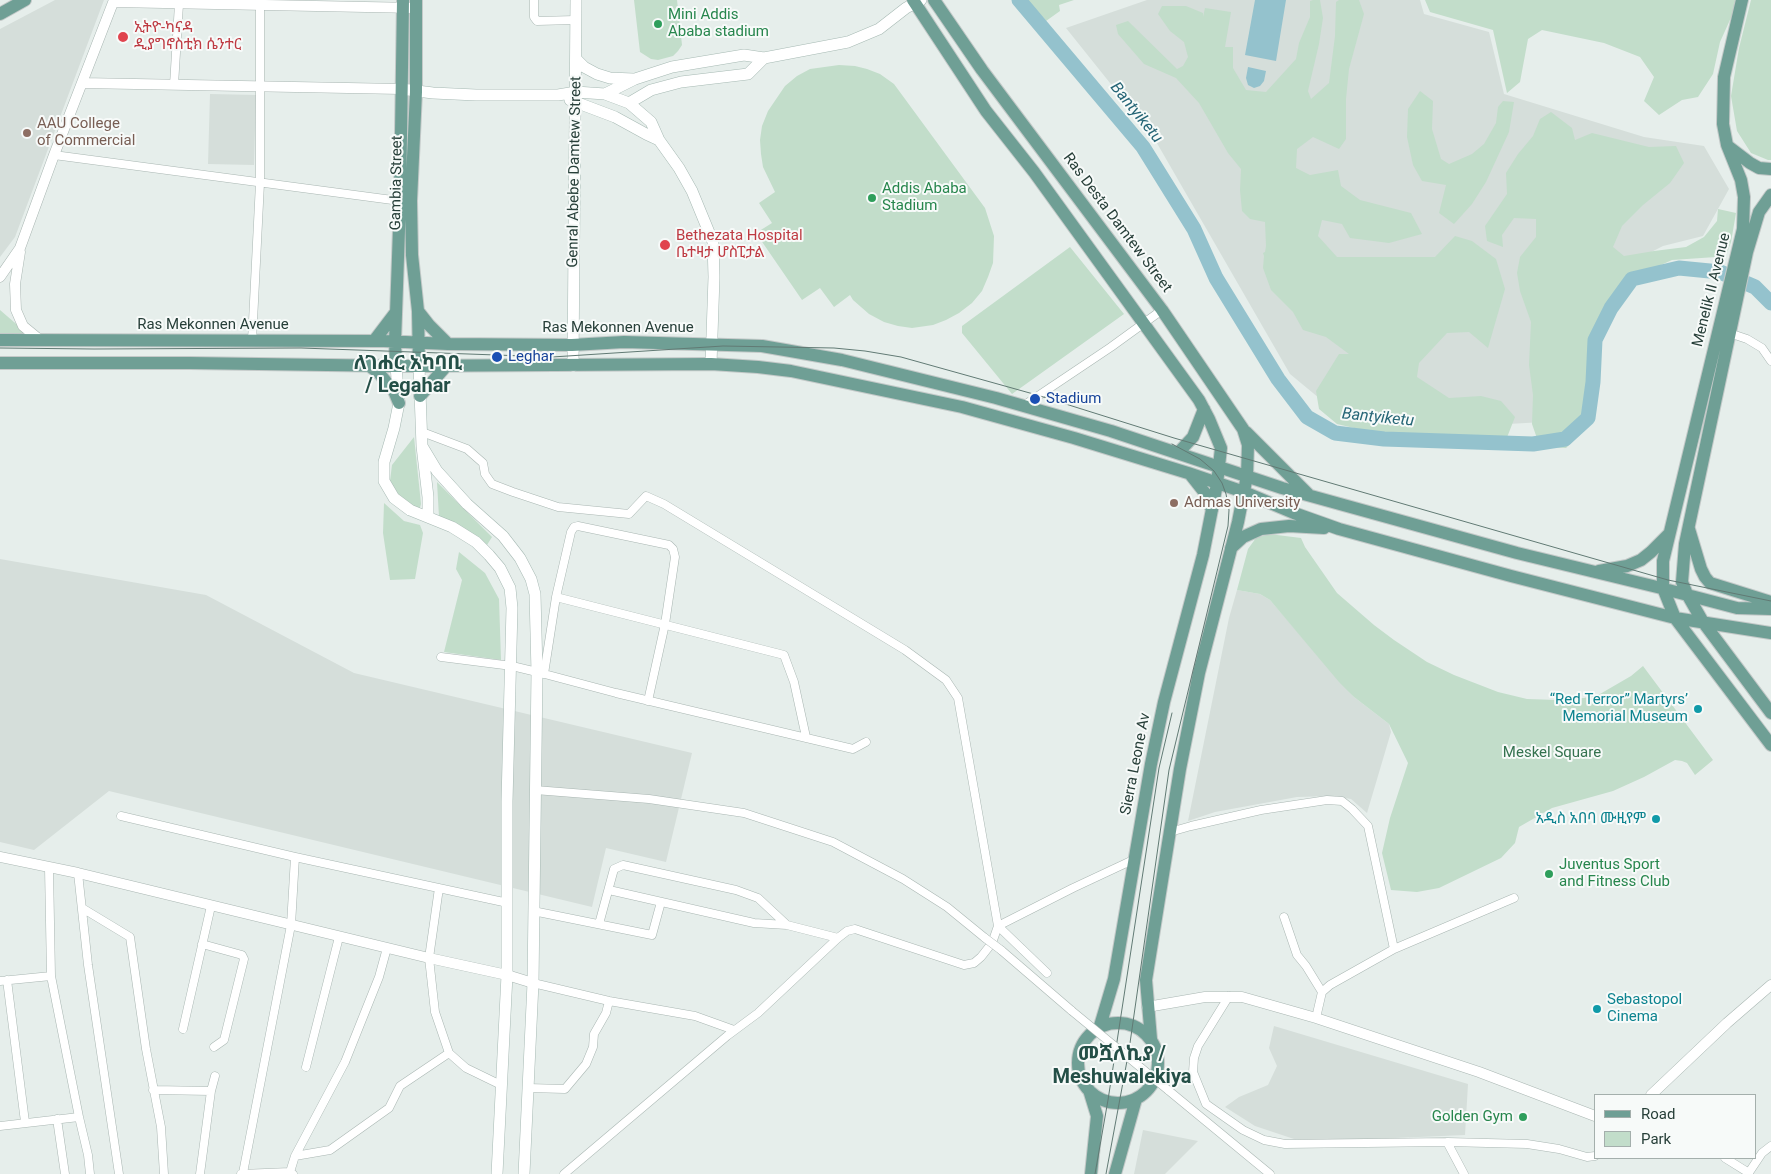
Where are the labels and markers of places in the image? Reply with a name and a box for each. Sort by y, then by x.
place label: Mini Addis Ababa stadium [668,6,769,41]
marker: Mini Addis Ababa stadium [652,18,664,30]
place label: ኢትዮ-ካናዳ ዲያግኖስቲክ ሴንተር [134,19,241,54]
marker: ኢትዮ-ካናዳ ዲያግኖስቲክ ሴንተር [116,30,130,44]
place label: AAU College of Commercial [37,115,135,150]
marker: AAU College of Commercial [21,127,33,139]
place label: Addis Ababa Stadium [882,180,967,215]
marker: Addis Ababa Stadium [866,192,878,204]
place label: Bethezata Hospital ቤተዛታ ሆስፒታል [676,227,803,262]
marker: Bethezata Hospital ቤተዛታ ሆስፒታል [658,238,672,252]
place label: Leghar [508,348,554,366]
marker: Leghar [490,350,504,364]
place label: Stadium [1046,390,1102,408]
marker: Stadium [1028,392,1042,406]
place label: Admas University [1184,494,1300,512]
marker: Admas University [1168,497,1180,509]
place label: “Red Terror” Martyrs’ Memorial Museum [1550,691,1688,726]
marker: “Red Terror” Martyrs’ Memorial Museum [1692,703,1704,715]
place label: አዲስ አበባ ሙዚየም [1536,810,1646,828]
marker: አዲስ አበባ ሙዚየም [1650,813,1662,825]
place label: Juventus Sport and Fitness Club [1559,856,1670,891]
marker: Juventus Sport and Fitness Club [1543,868,1555,880]
place label: Sebastopol Cinema [1607,991,1682,1026]
marker: Sebastopol Cinema [1591,1003,1603,1015]
place label: Golden Gym [1432,1108,1513,1126]
marker: Golden Gym [1517,1111,1529,1123]

